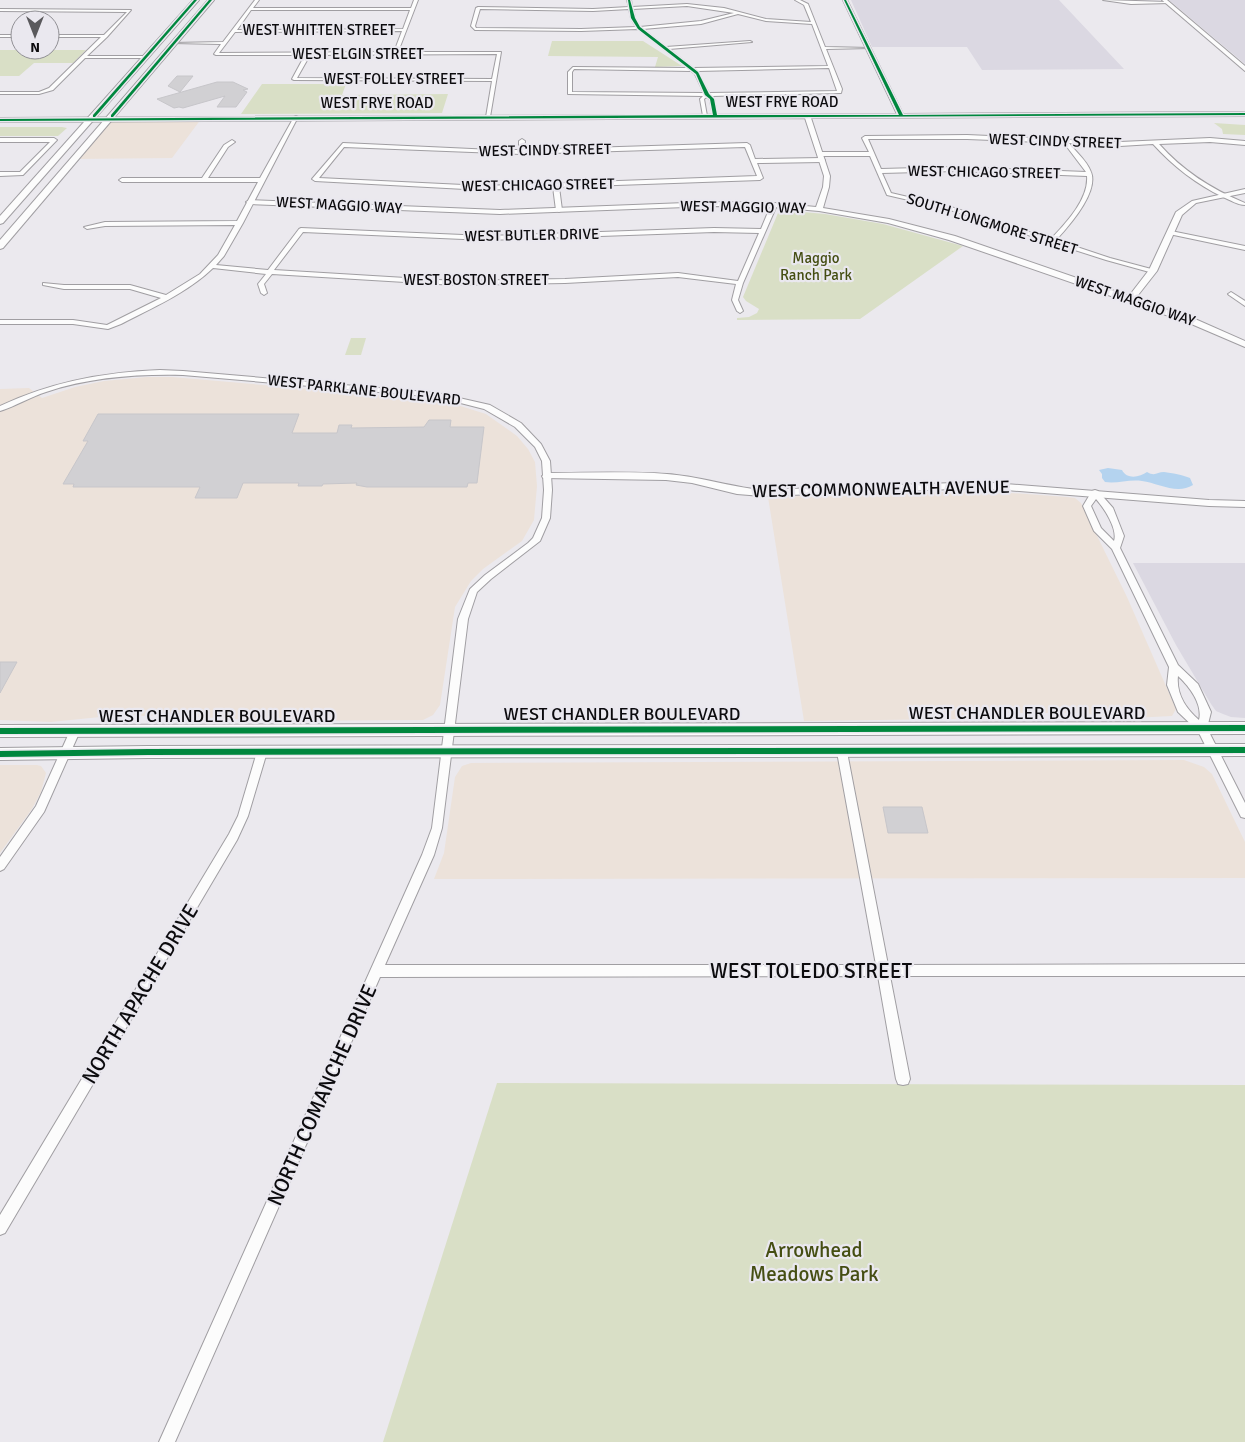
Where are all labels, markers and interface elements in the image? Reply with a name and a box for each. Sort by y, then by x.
north arrow [10,10,60,60]
street label: WEST WHITTEN STREET [242,21,396,39]
text: N [30,39,40,56]
street label: WEST ELGIN STREET [292,45,425,63]
street label: WEST FOLLEY STREET [324,70,465,88]
street label: WEST FRYE ROAD [725,93,839,111]
street label: WEST FRYE ROAD [320,94,434,112]
street label: WEST CINDY STREET [988,130,1122,152]
street label: WEST CINDY STREET [479,140,612,160]
street label: WEST CHICAGO STREET [907,162,1061,182]
street label: WEST CHICAGO STREET [461,175,615,195]
street label: SOUTH LONGMORE STREET [904,189,1080,259]
street label: WEST MAGGIO WAY [276,193,403,217]
street label: WEST MAGGIO WAY [680,197,807,217]
street label: WEST BUTLER DRIVE [464,225,600,245]
park label: Maggio Ranch Park [780,249,852,284]
street label: WEST BOSTON STREET [403,271,549,289]
street label: WEST MAGGIO WAY [1072,272,1198,330]
street label: WEST PARKLANE BOULEVARD [266,371,462,409]
street label: WEST COMMONWEALTH AVENUE [752,476,1010,502]
street label: WEST CHANDLER BOULEVARD [909,702,1145,724]
street label: WEST CHANDLER BOULEVARD [504,703,740,725]
street label: WEST CHANDLER BOULEVARD [99,705,335,727]
street label: NORTH APACHE DRIVE [76,899,204,1089]
street label: WEST TOLEDO STREET [710,958,913,984]
street label: NORTH COMANCHE DRIVE [261,980,383,1210]
park label: Arrowhead Meadows Park [749,1237,879,1287]

